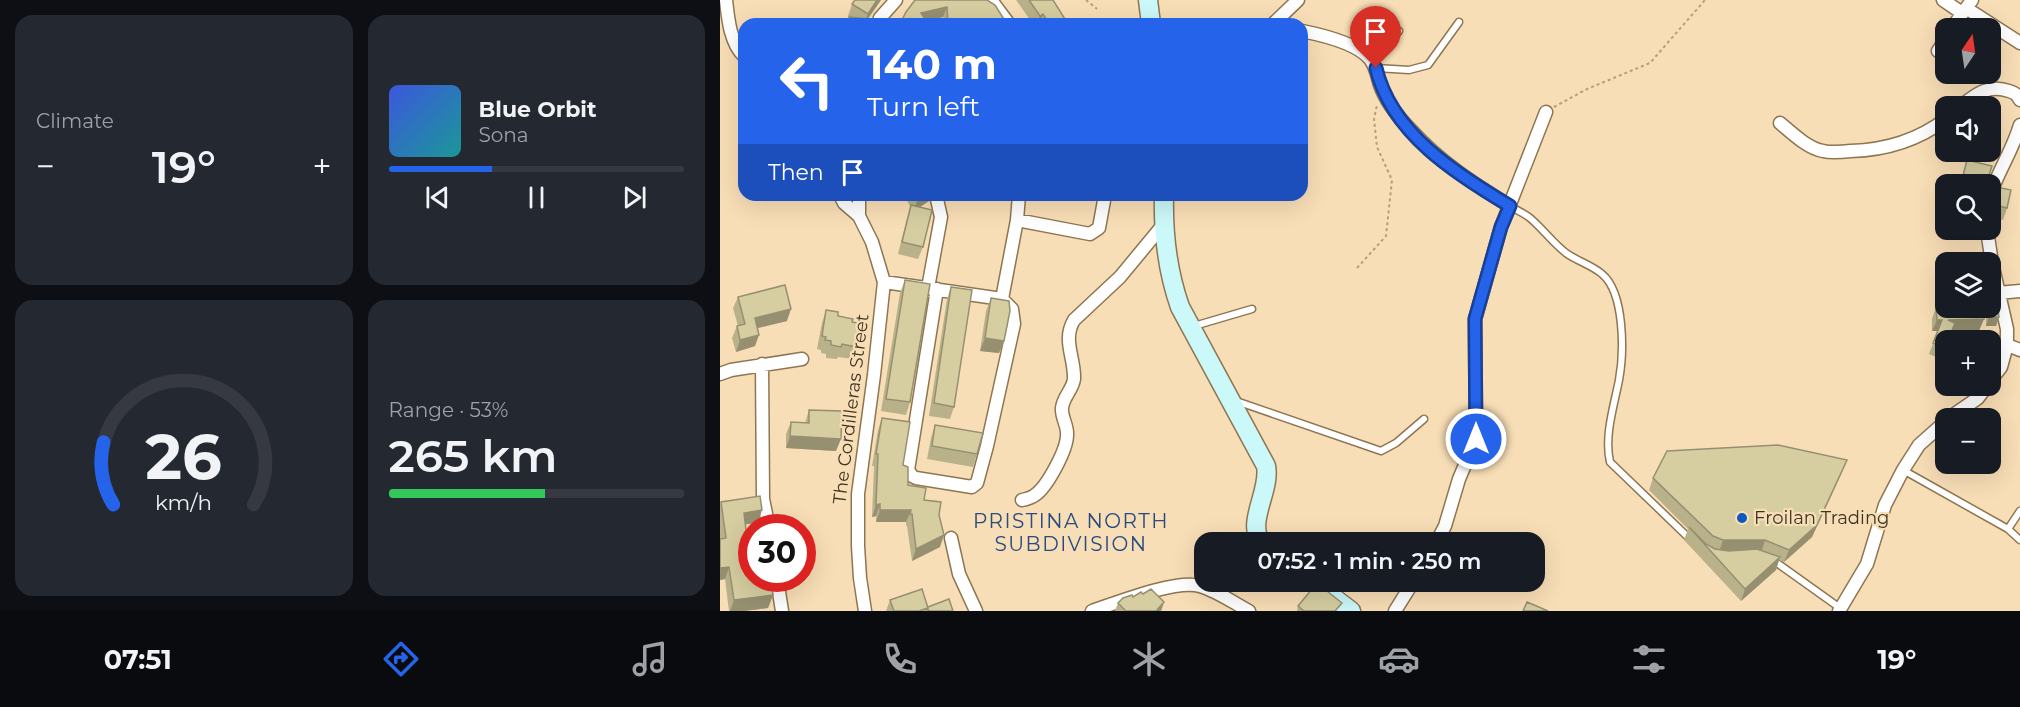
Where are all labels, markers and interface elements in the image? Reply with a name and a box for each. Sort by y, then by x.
pin [1350,6,1401,68]
icon: arrive [1359,15,1392,48]
north arrow [1935,18,2001,84]
map controls [1935,18,2001,474]
text: 140 m [867,38,997,90]
icon: left [768,42,846,120]
text: Turn left [867,90,980,123]
text: Blue Orbit [479,96,597,123]
button: sound [1935,96,2001,162]
text: Climate [36,109,114,133]
text: Sona [479,123,529,147]
text: 19° [152,139,216,194]
text: − [36,146,55,186]
text: + [313,146,332,186]
icon: arrive [836,156,869,189]
text: Then [768,159,824,186]
button: search [1935,174,2001,240]
icon: previous [421,181,454,214]
icon: pause [520,181,553,214]
icon: next [618,181,651,214]
button: layers [1935,252,2001,318]
street label: The Cordilleras Street [828,313,874,505]
button: + [1935,330,2001,396]
text: Range · 53% [389,398,508,422]
position arrow [1444,407,1508,471]
button: − [1935,408,2001,474]
text: 26 [145,419,222,495]
text: 265 km [389,428,557,483]
text: km/h [155,489,212,515]
place label: Froilan Trading [1754,507,1889,529]
district label: PRISTINA NORTH SUBDIVISION [973,509,1169,556]
marker: Froilan Trading [1735,511,1749,525]
speed limit sign: 30 [738,514,816,592]
text: 07:52 · 1 min · 250 m [1257,548,1482,575]
icon: directions [380,638,422,680]
icon: music [629,638,671,680]
icon: phone [879,638,921,680]
icon: climate [1128,638,1170,680]
icon: car [1378,638,1420,680]
icon: filters [1628,638,1670,680]
text: 07:51 [104,643,172,676]
text: 19° [1877,643,1916,676]

